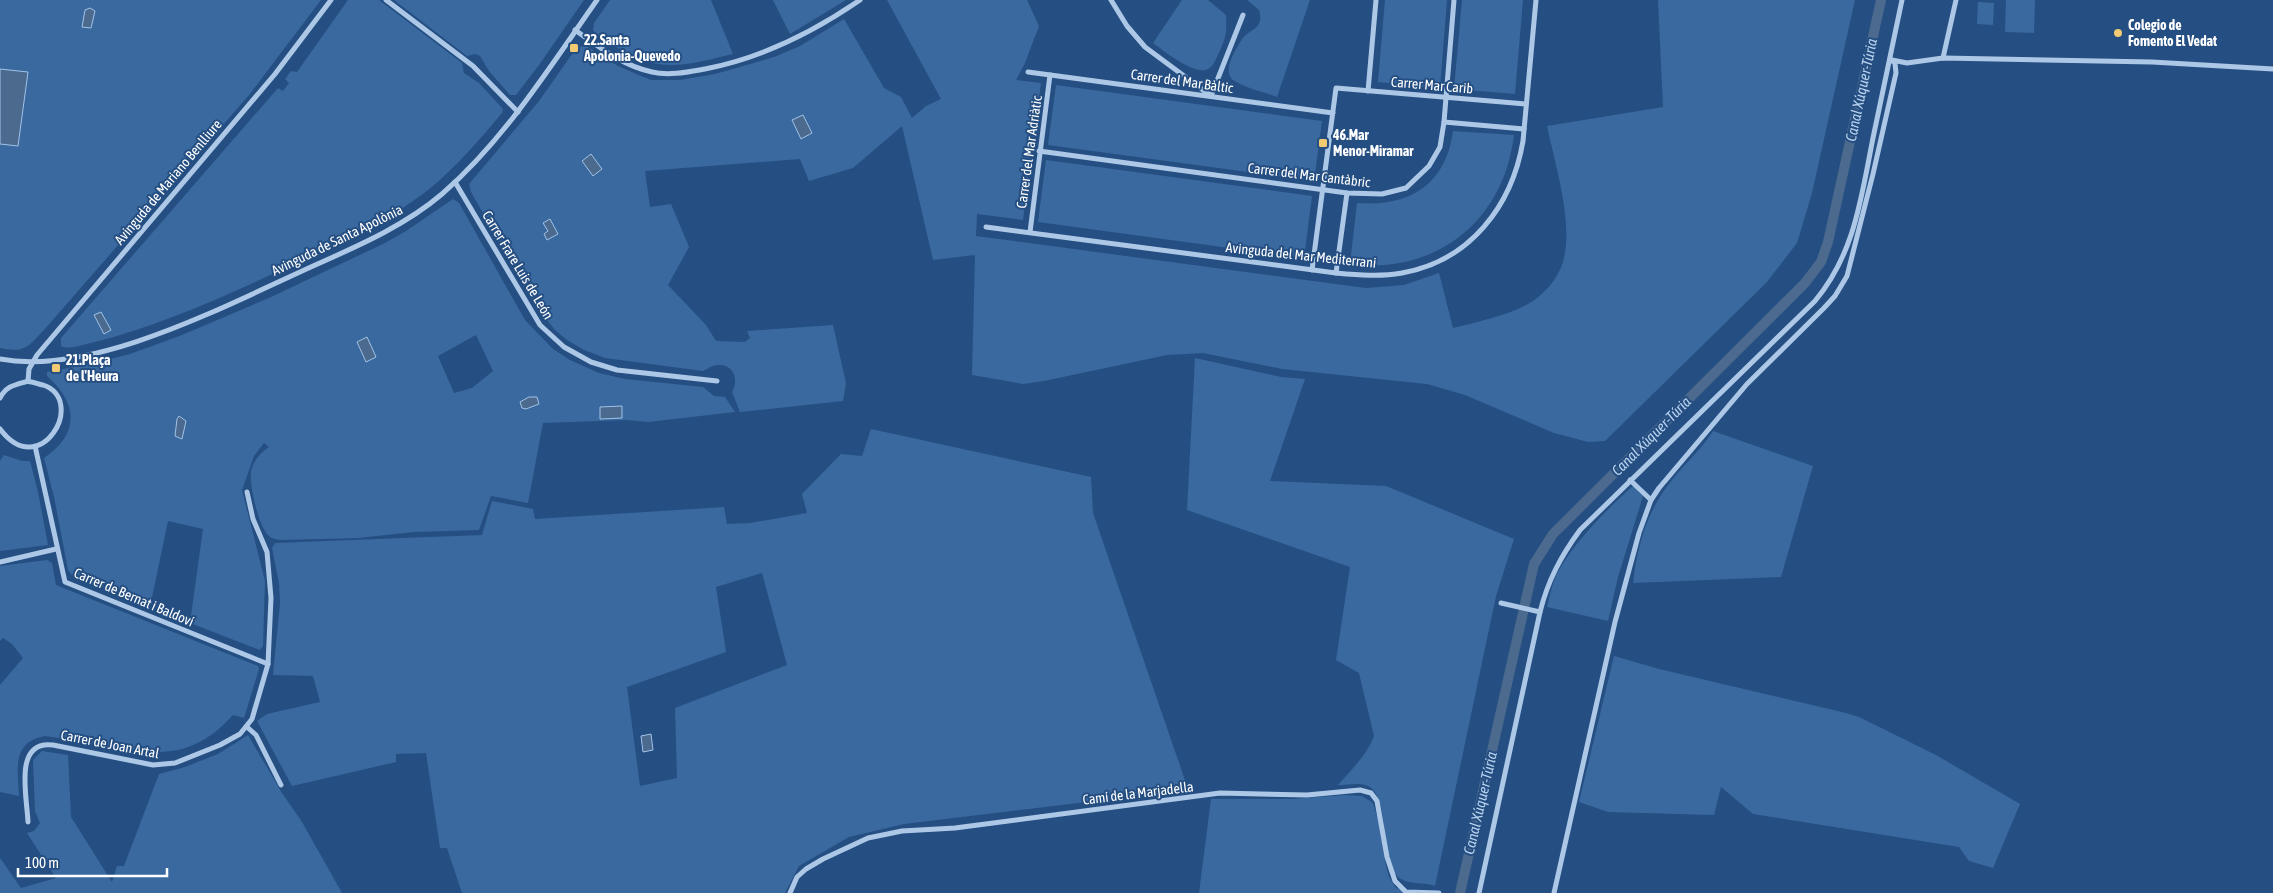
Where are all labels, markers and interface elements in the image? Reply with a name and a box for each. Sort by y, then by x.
place label: Colegio de Fomento El Vedat [2128,17,2217,49]
marker: Colegio de Fomento El Vedat [2112,27,2124,39]
place label: 22.Santa Apolonia-Quevedo [583,32,681,64]
water label: Canal Xúquer-Túria [1842,37,1880,143]
marker: 22.Santa Apolonia-Quevedo [568,42,580,54]
street label: Carrer del Mar Bàltic [1130,66,1235,96]
street label: Carrer Mar Carib [1390,73,1474,97]
street label: Carrer del Mar Adriàtic [1013,94,1045,209]
street label: Avinguda de Mariano Benlliure [111,116,225,248]
place label: 46.Mar Menor-Miramar [1332,127,1414,159]
marker: 46.Mar Menor-Miramar [1317,137,1329,149]
street label: Carrer del Mar Cantàbric [1247,160,1372,191]
street label: Avinguda de Santa Apolònia [269,201,405,279]
street label: Carrer Frare Luis de León [479,208,557,322]
street label: Avinguda del Mar Mediterrani [1225,239,1377,271]
place label: 21.Plaça de l'Heura [66,352,119,384]
marker: 21.Plaça de l'Heura [50,362,62,374]
water label: Canal Xúquer-Túria [1608,393,1694,479]
street label: Carrer de Bernat i Baldoví [72,564,196,630]
street label: Carrer de Joan Artal [60,727,161,761]
water label: Canal Xúquer-Túria [1460,750,1500,856]
street label: Camí de la Marjadella [1082,778,1194,808]
scale bar [18,846,166,878]
text: 100 m [25,854,59,871]

